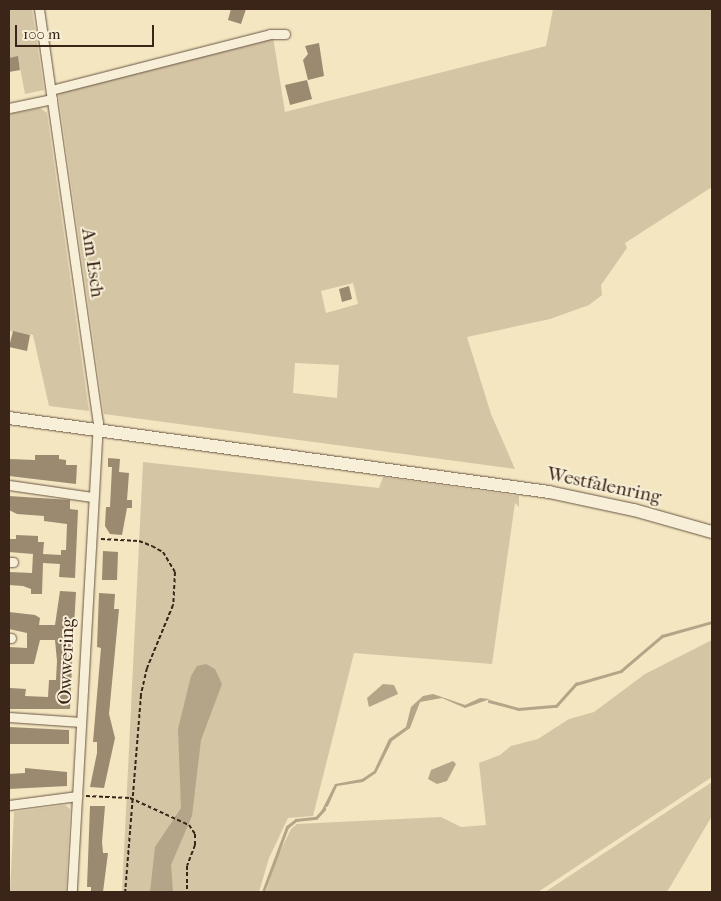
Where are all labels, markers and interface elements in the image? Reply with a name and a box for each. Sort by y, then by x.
scale bar [18,15,156,47]
text: 100 m [23,25,61,43]
street label: Am Esch [76,227,108,299]
street label: Westfalenring [545,463,663,509]
street label: Owwering [54,617,80,705]

